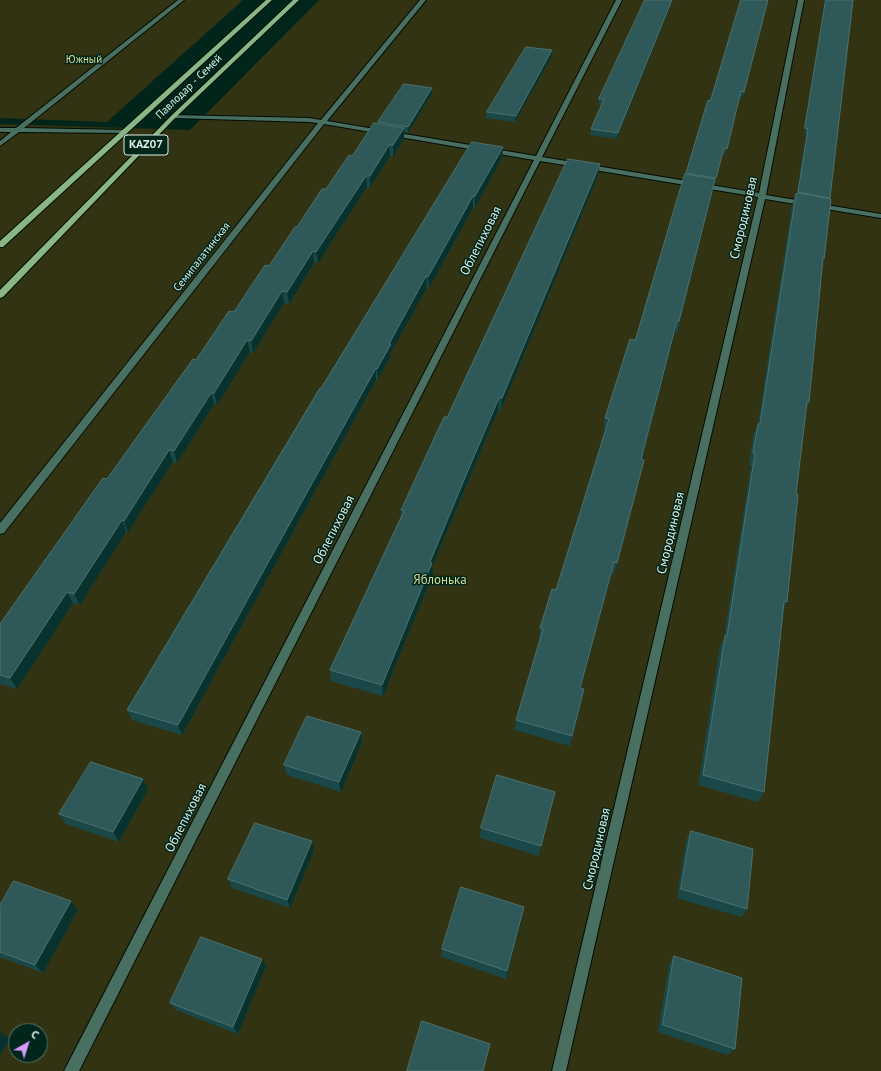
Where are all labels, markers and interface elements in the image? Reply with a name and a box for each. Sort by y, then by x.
street label: Павлодар - Семей [153,52,225,122]
park label: Южный [66,53,102,67]
road number: KAZ07 [124,135,168,155]
street label: Смородиновая [727,175,761,261]
street label: Облепиховая [457,204,505,278]
street label: Семипалатинская [171,220,233,294]
street label: Смородиновая [654,490,688,576]
street label: Облепиховая [310,493,358,567]
park label: Яблонька [413,572,467,588]
street label: Облепиховая [162,781,210,855]
street label: Смородиновая [580,806,614,892]
north arrow [8,1023,48,1063]
text: С [28,1027,42,1042]

